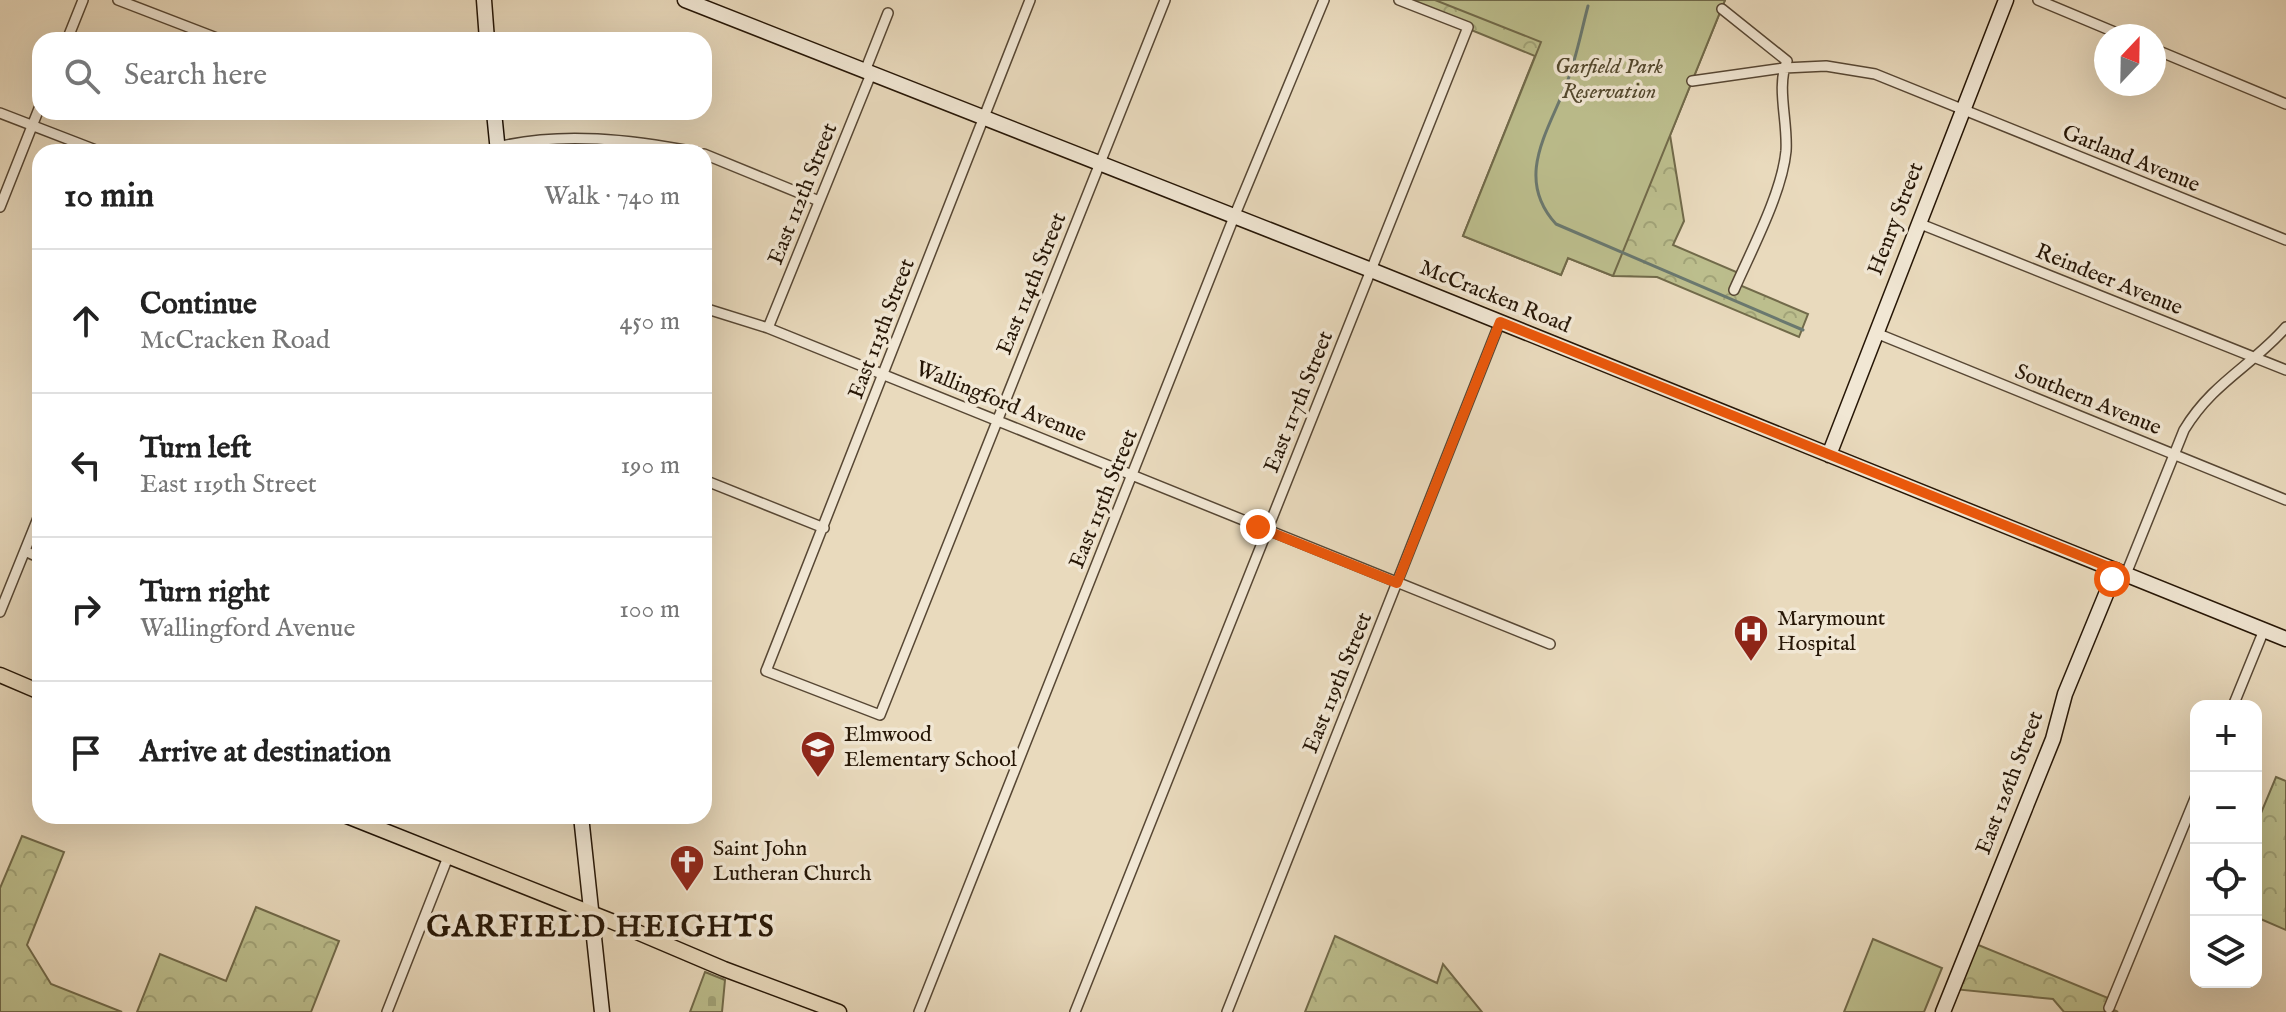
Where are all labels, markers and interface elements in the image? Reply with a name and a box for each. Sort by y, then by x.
north arrow [2094,24,2166,96]
search box [32,32,712,120]
park label: Garfield Park Reservation [1555,53,1663,106]
icon: search [60,54,104,98]
text: Search here [124,57,267,95]
street label: East 112th Street [762,119,844,269]
street label: Garland Avenue [2058,119,2204,199]
street label: Henry Street [1862,158,1931,279]
text: 10 min [64,175,154,218]
text: Walk · 740 m [544,180,680,213]
street label: East 114th Street [991,208,1073,359]
street label: Reindeer Avenue [2031,238,2187,322]
street label: East 113th Street [842,254,922,403]
street label: McCracken Road [1415,254,1575,340]
text: Continue [140,286,257,324]
icon: ahead [64,299,108,343]
text: 450 m [620,305,680,338]
text: McCracken Road [140,324,330,357]
street label: East 117th Street [1258,327,1340,477]
street label: Wallingford Avenue [911,355,1091,449]
street label: Southern Avenue [2011,358,2165,442]
street label: East 115th Street [1063,425,1145,573]
text: Turn left [140,430,251,468]
icon: left [64,443,108,487]
text: 190 m [620,449,680,482]
text: East 119th Street [140,468,317,501]
route end [1240,509,1276,545]
route start [2094,561,2130,597]
text: Turn right [140,574,270,612]
icon: right [64,587,108,631]
text: 100 m [619,593,680,626]
place label: Marymount Hospital [1777,605,1886,658]
street label: East 119th Street [1297,608,1379,758]
text: Wallingford Avenue [140,612,355,645]
hospital icon: Marymount Hospital [1732,613,1770,663]
map controls [2190,700,2262,988]
button: + [2190,700,2262,772]
street label: East 126th Street [1970,707,2050,859]
place label: Elmwood Elementary School [844,721,1017,774]
school or university icon: Elmwood Elementary School [799,729,837,779]
icon: arrive [64,731,108,775]
text: Arrive at destination [140,734,391,772]
button: − [2190,772,2262,844]
place label: Saint John Lutheran Church [713,835,872,888]
church icon: Saint John Lutheran Church [668,843,706,893]
button: locate [2190,844,2262,916]
district label: GARFIELD HEIGHTS [426,909,776,947]
button: layers [2190,916,2262,988]

